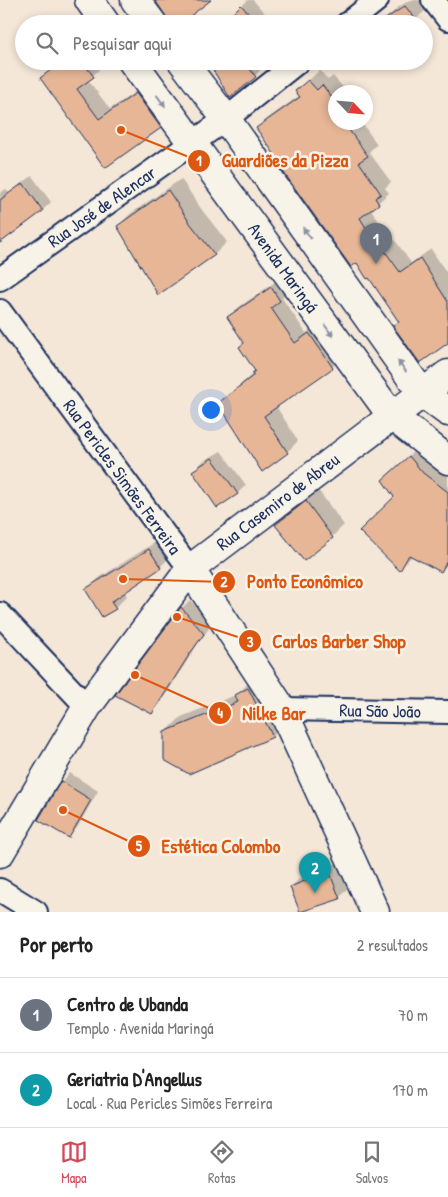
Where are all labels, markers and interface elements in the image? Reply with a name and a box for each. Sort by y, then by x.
search box [15,15,433,70]
icon: search [33,29,61,57]
text: Pesquisar aqui [73,30,172,56]
north arrow [328,85,373,130]
one-way arrow [156,94,166,108]
callout: Guardiões da Pizza [187,144,358,178]
text: Guardiões da Pizza [222,147,349,173]
text: 1 [196,150,202,171]
street label: Rua José de Alencar [43,160,161,253]
street label: Avenida Maringá [242,218,325,318]
pin: 1 [360,223,392,264]
one-way arrow [302,227,312,240]
one-way arrow [324,324,335,337]
one-way arrow [397,359,407,372]
street label: Rua Pericles Simões Ferreira [58,394,187,559]
your location [198,397,224,423]
street label: Rua Casemiro de Abreu [211,447,344,556]
callout: Ponto Econômico [212,565,373,599]
text: Ponto Econômico [247,568,363,594]
text: 2 [220,571,228,592]
callout: Carlos Barber Shop [237,624,416,658]
text: Carlos Barber Shop [272,628,407,655]
text: 3 [247,631,254,652]
callout: Nilke Bar [207,696,316,730]
street label: Rua São João [339,697,421,724]
text: Nilke Bar [242,700,306,726]
text: 4 [217,702,223,723]
callout: Estética Colombo [127,829,291,863]
text: Estética Colombo [162,833,281,859]
text: 5 [136,835,143,856]
pin: 2 [299,852,331,893]
text: Por perto [20,930,93,959]
text: 2 resultados [357,934,428,956]
text: Centro de Ubanda [67,991,188,1017]
text: 1 [33,1004,39,1026]
text: 70 m [398,1004,428,1026]
text: Templo · Avenida Maringá [67,1017,214,1039]
text: Geriatria D'Angellus [67,1066,202,1092]
text: 2 [32,1079,40,1101]
text: 170 m [393,1079,428,1101]
text: Local · Rua Pericles Simões Ferreira [67,1092,272,1114]
tab: Mapa [60,1138,88,1187]
tab: Rotas [208,1138,236,1187]
tab: Salvos [356,1138,388,1187]

